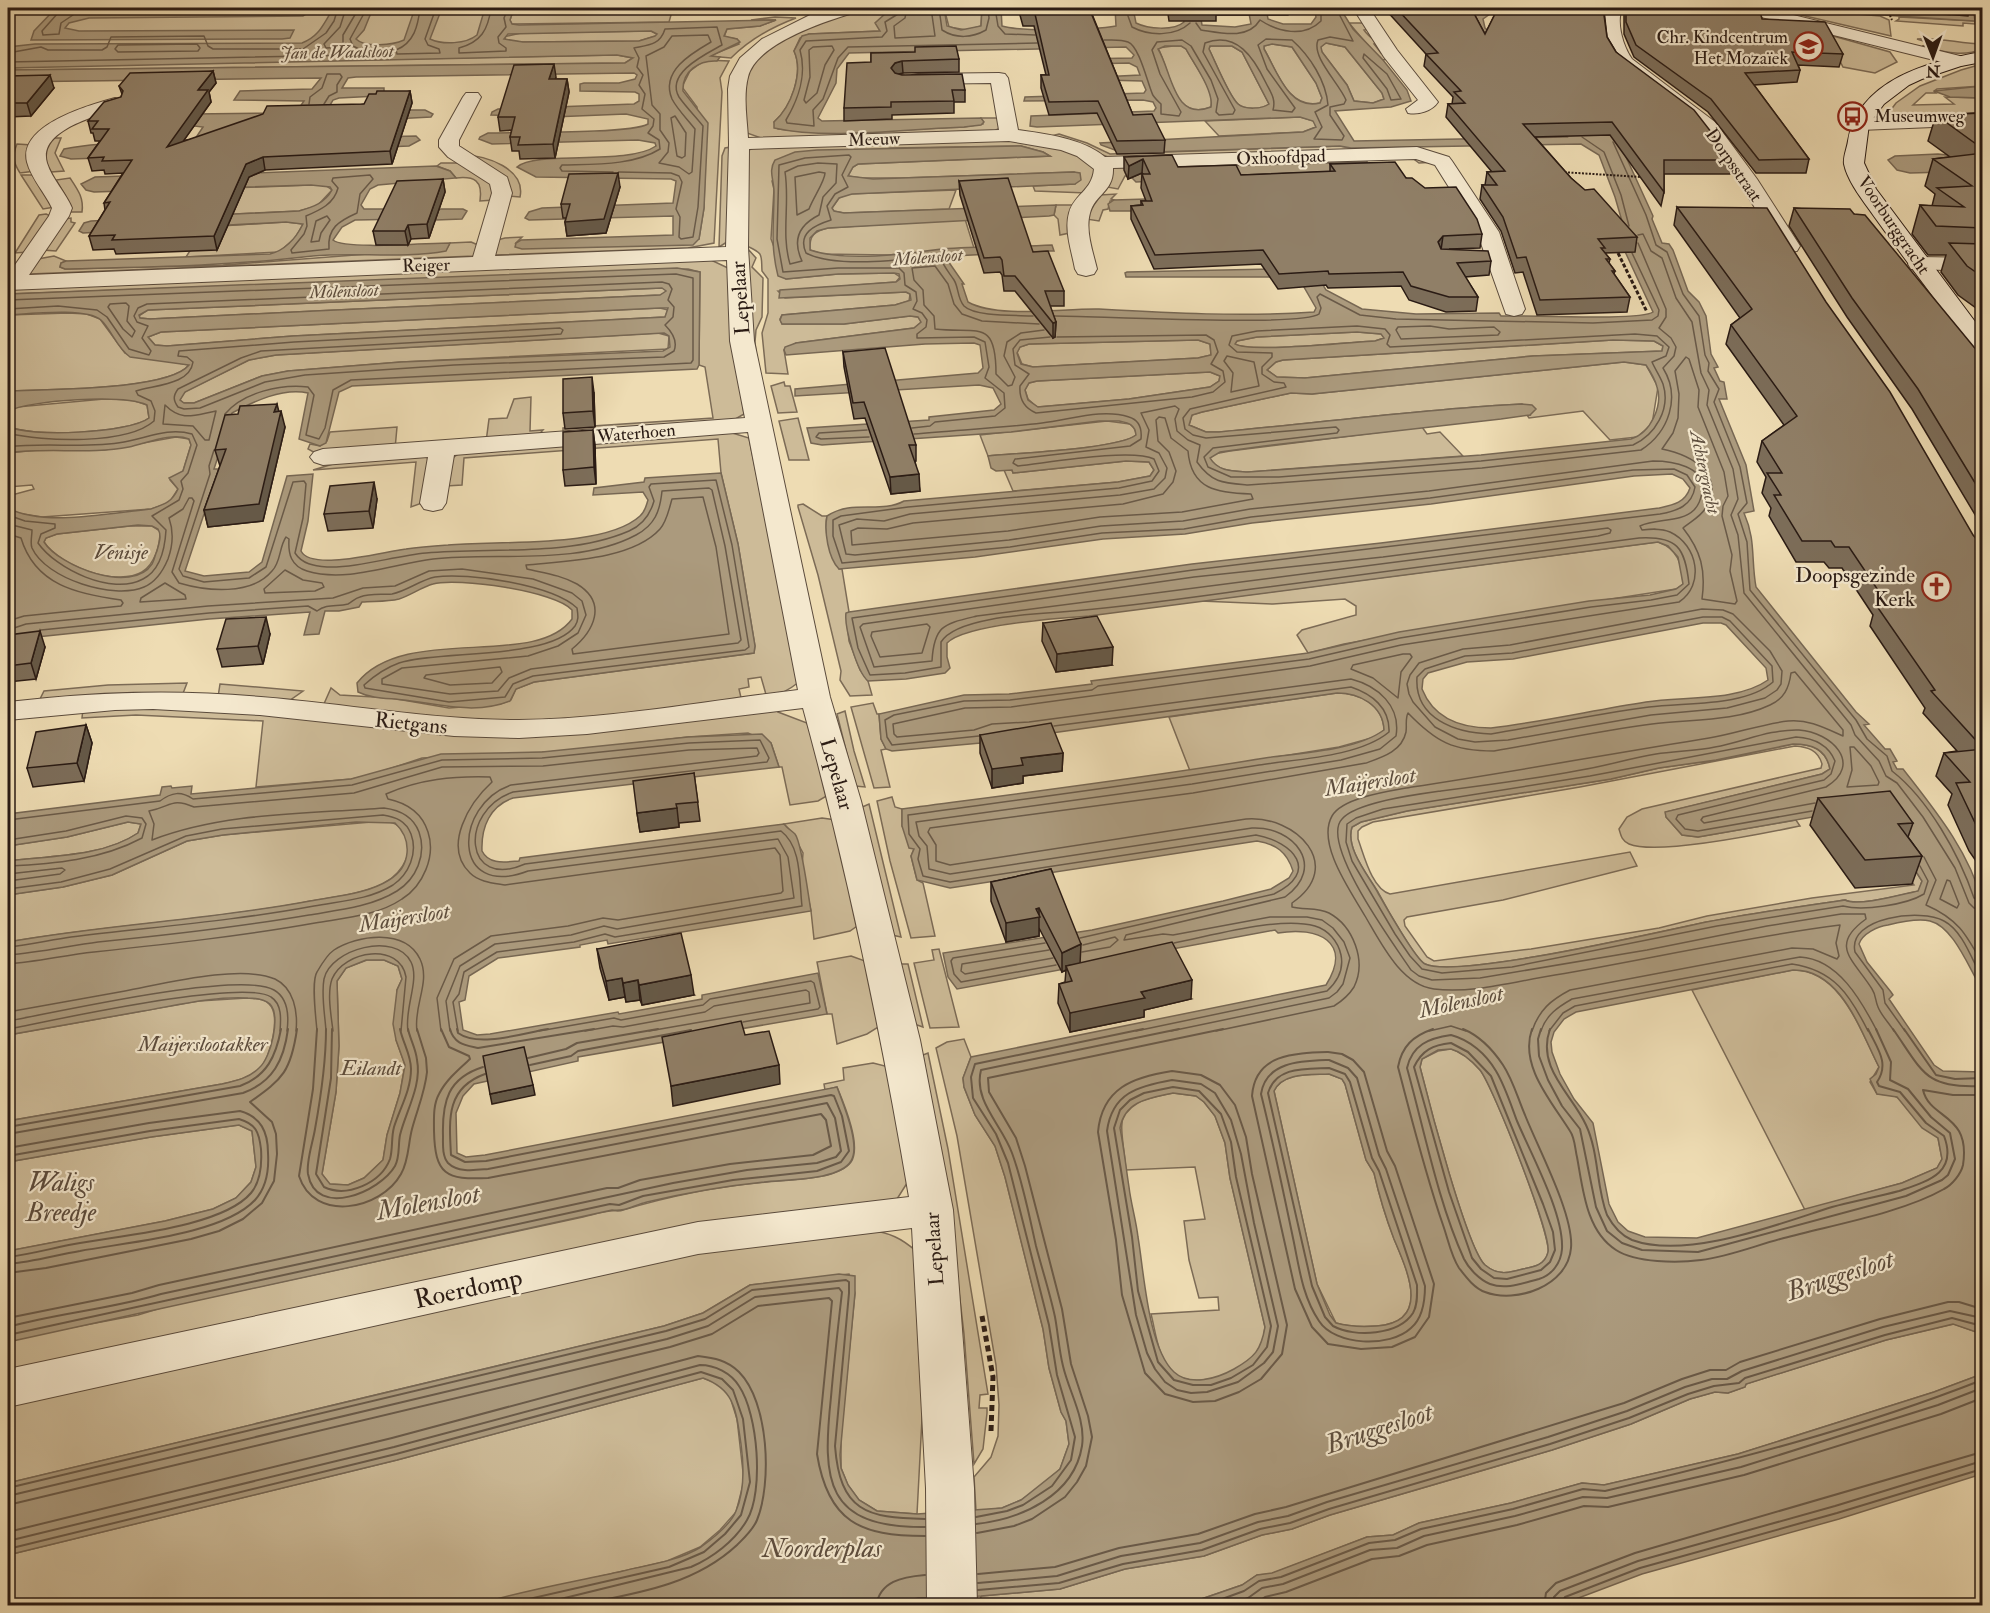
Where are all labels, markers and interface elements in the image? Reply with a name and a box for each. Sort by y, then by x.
place label: Chr. Kindcentrum Het Mozaïek [1656,26,1788,70]
north arrow [1903,27,1963,87]
school or university icon: Chr. Kindcentrum Het Mozaïek [1793,31,1825,63]
water label: Jan de Waalsloot [280,40,395,65]
text: N [1925,61,1942,81]
bus stop icon: Museumweg [1837,100,1869,132]
place label: Museumweg [1874,105,1966,128]
street label: Dorpsstraat [1700,124,1767,207]
street label: Meeuw [847,127,902,152]
street label: Oxhoofdpad [1236,144,1326,171]
street label: Voorburggracht [1852,171,1935,279]
water label: Molensloot [892,244,964,271]
street label: Reiger [402,253,451,278]
street label: Lepelaar [724,260,757,336]
water label: Molensloot [308,279,380,304]
street label: Waterhoen [595,419,676,448]
water label: Achtergracht [1684,426,1725,517]
park label: Venisje [94,539,149,566]
place label: Doopsgezinde Kerk [1795,562,1915,613]
church icon: Doopsgezinde Kerk [1920,571,1952,603]
street label: Rietgans [373,706,449,741]
street label: Lepelaar [813,735,860,814]
water label: Maijersloot [1321,761,1419,803]
water label: Maijersloot [355,897,453,939]
water label: Molensloot [1415,979,1507,1025]
park label: Maijerslootakker [136,1031,269,1058]
park label: Eilandt [338,1055,403,1082]
park label: Waligs Breedje [24,1167,96,1229]
water label: Molensloot [372,1177,483,1228]
street label: Lepelaar [918,1211,951,1287]
water label: Bruggesloot [1780,1242,1899,1309]
street label: Roerdomp [411,1262,525,1317]
water label: Bruggesloot [1319,1395,1438,1462]
water label: Noorderplas [760,1532,882,1565]

